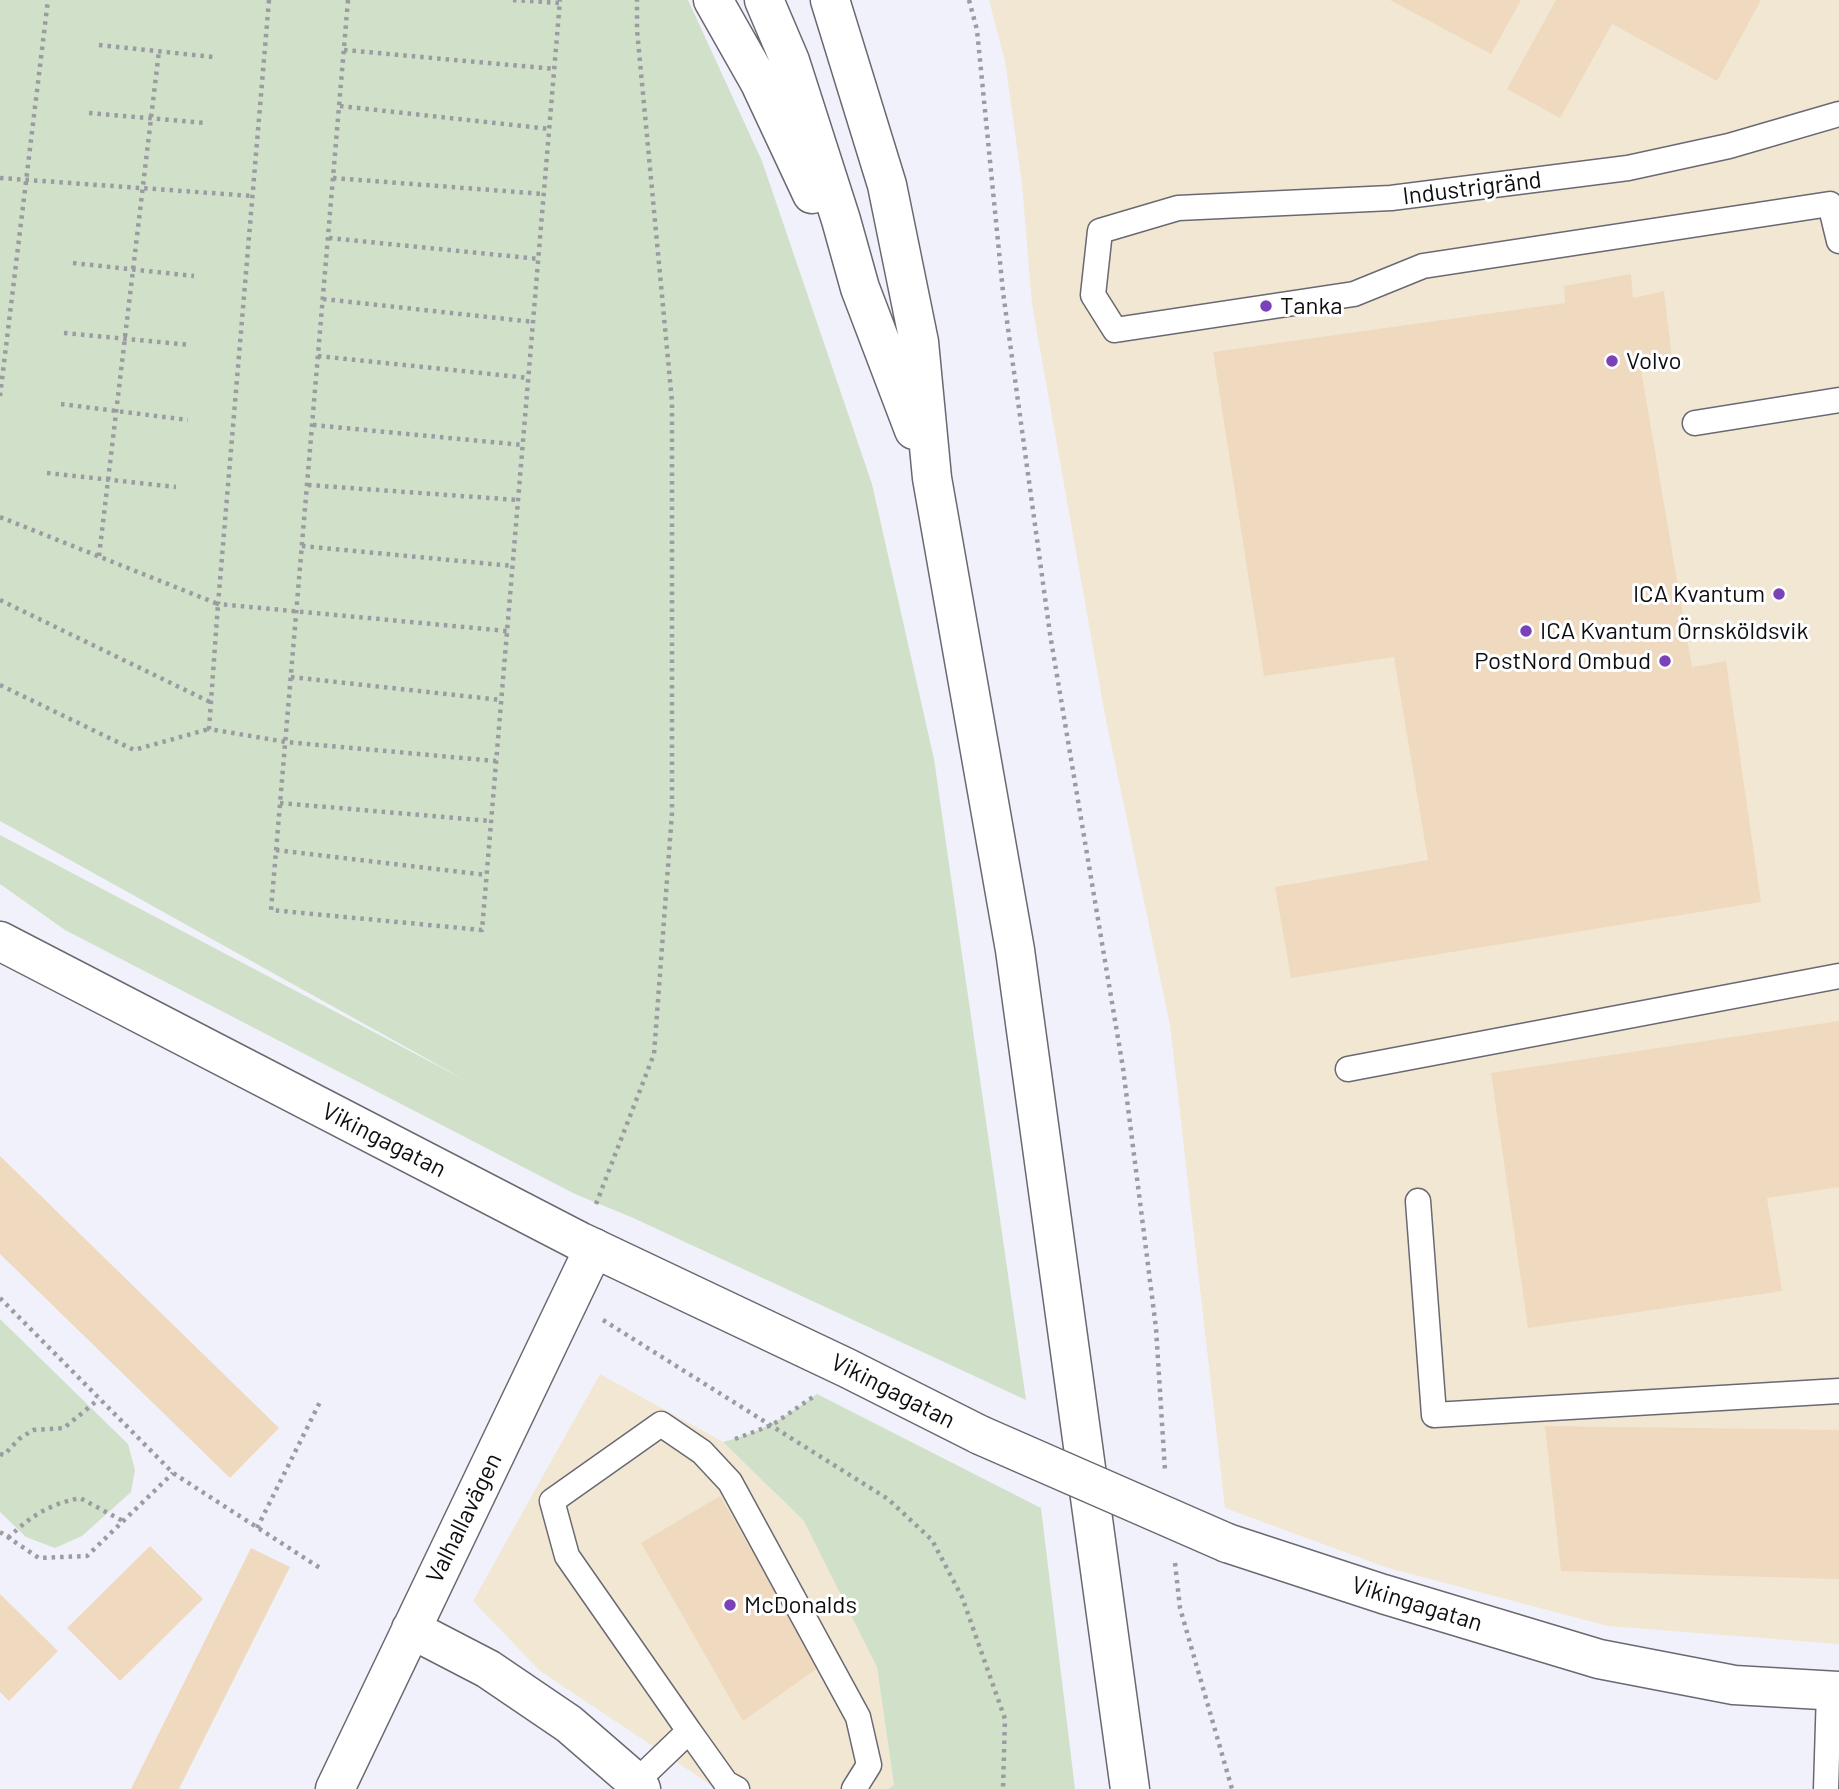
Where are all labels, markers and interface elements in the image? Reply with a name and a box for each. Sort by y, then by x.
street label: Industrigränd [1401,165,1543,211]
place label: Tanka [1280,292,1343,320]
marker: Tanka [1258,298,1274,314]
place label: Volvo [1626,347,1682,375]
marker: Volvo [1604,353,1620,369]
place label: ICA Kvantum [1633,580,1765,608]
marker: ICA Kvantum [1771,586,1787,602]
place label: ICA Kvantum Örnsköldsvik [1540,617,1808,645]
marker: ICA Kvantum Örnsköldsvik [1518,623,1534,639]
place label: PostNord Ombud [1474,647,1651,675]
marker: PostNord Ombud [1657,653,1673,669]
street label: Vikingagatan [317,1096,451,1184]
street label: Vikingagatan [826,1347,960,1435]
street label: Valhallavägen [420,1448,508,1588]
street label: Vikingagatan [1348,1570,1486,1638]
place label: McDonalds [744,1591,857,1619]
marker: McDonalds [722,1597,738,1613]

